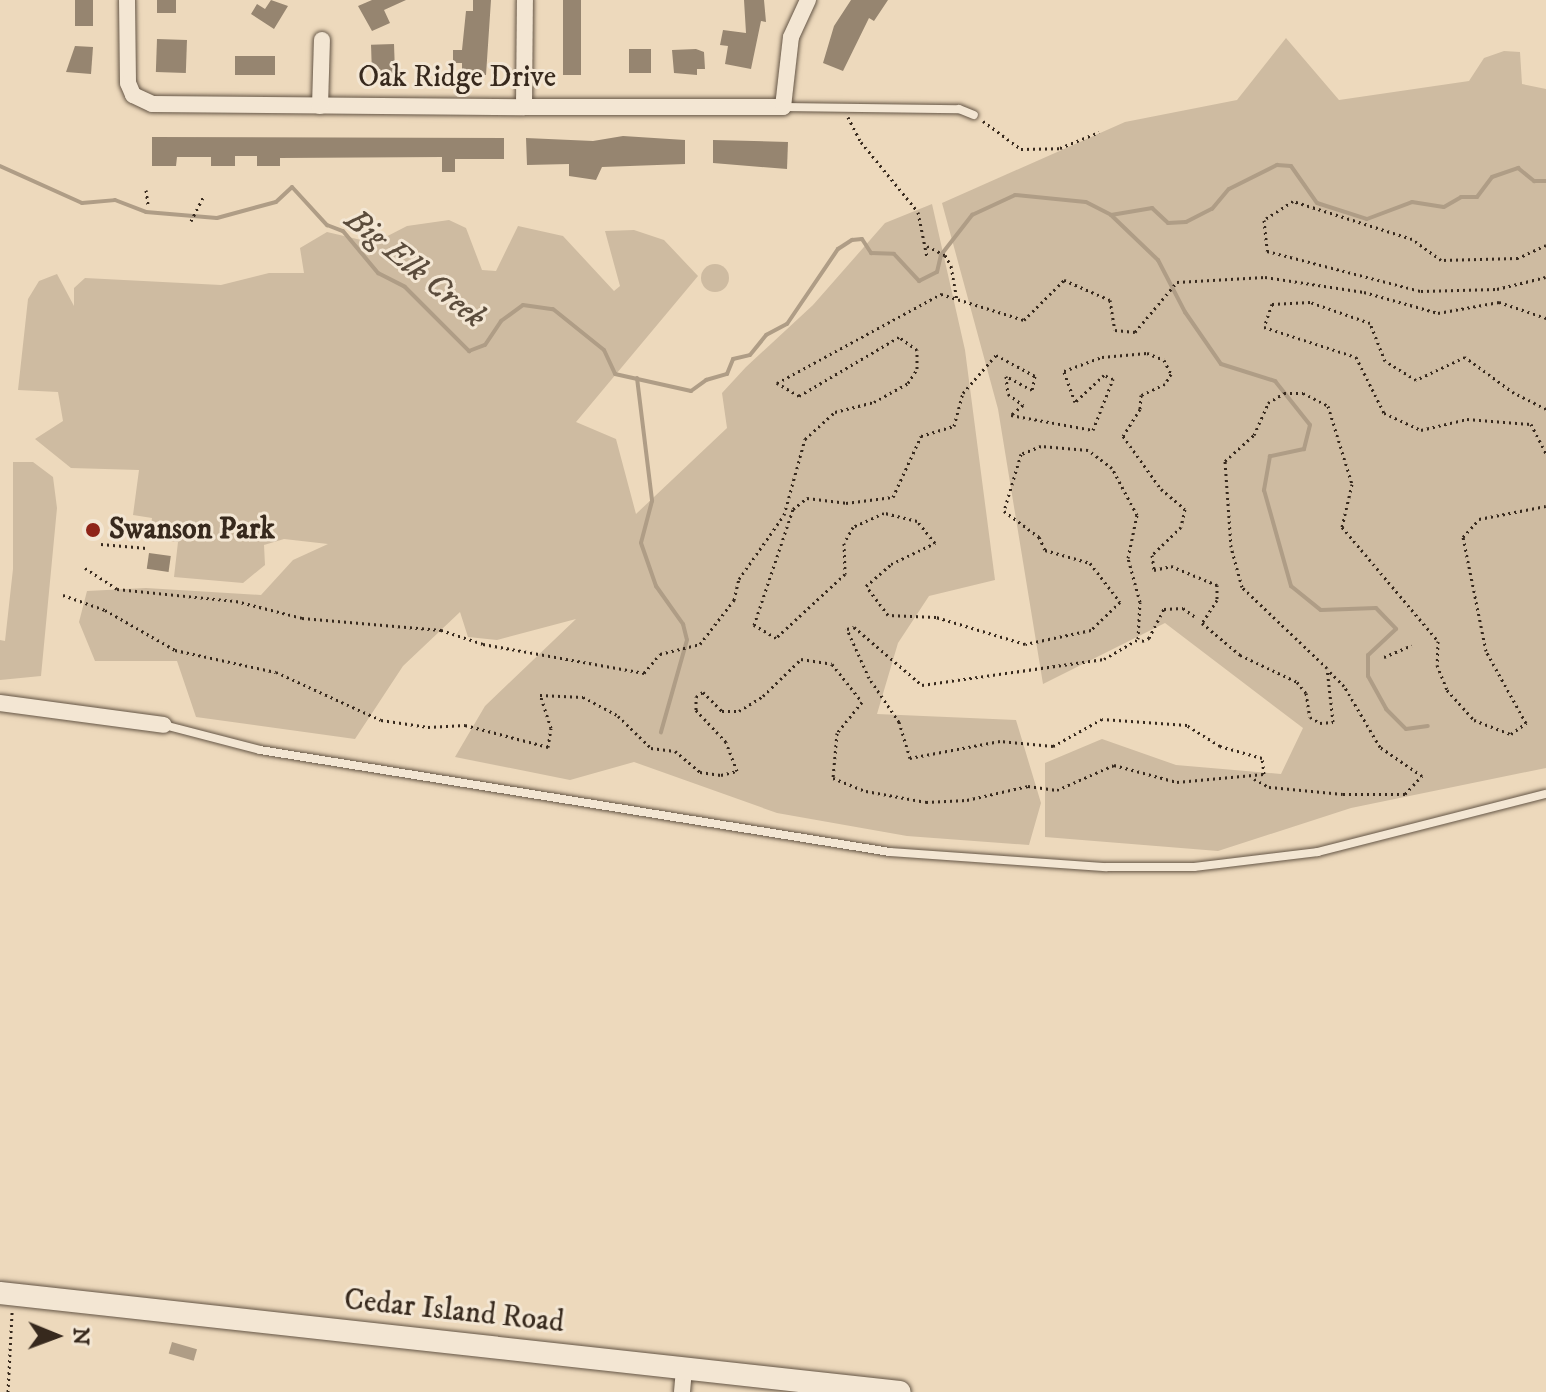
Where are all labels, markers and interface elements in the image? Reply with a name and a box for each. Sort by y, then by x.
street label: Oak Ridge Drive [358,60,556,96]
water label: Big Elk Creek [337,201,493,337]
place label: Swanson Park [109,512,275,548]
marker: Swanson Park [84,521,102,539]
street label: Cedar Island Road [342,1283,566,1341]
north arrow [16,1296,96,1376]
text: N [67,1327,94,1346]

